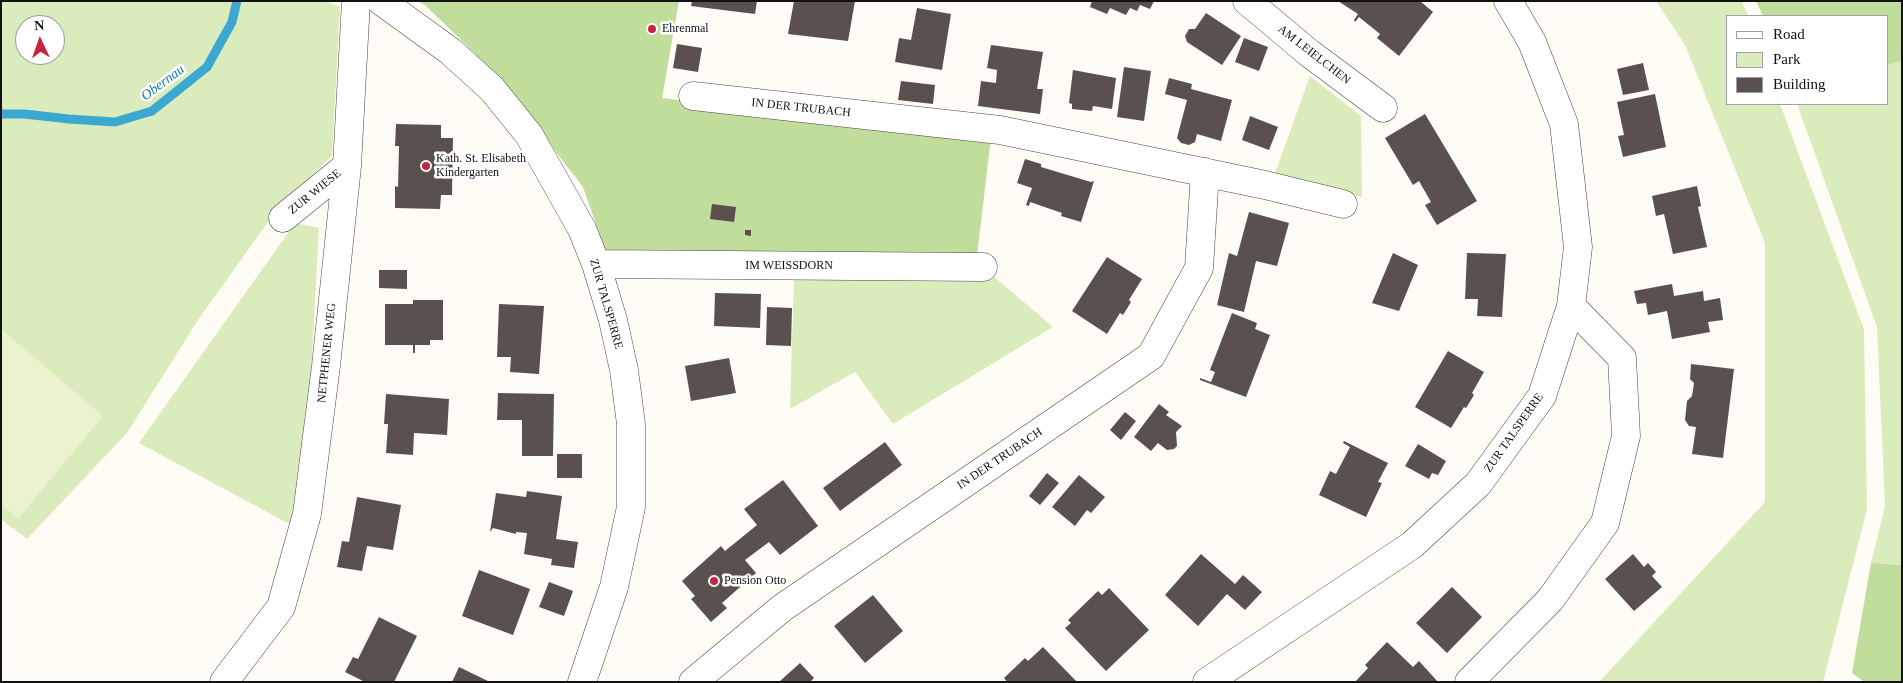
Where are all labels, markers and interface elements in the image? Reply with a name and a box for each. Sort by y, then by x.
north arrow [15,15,65,65]
legend [1726,15,1888,105]
text: N [34,18,45,33]
place label: Ehrenmal [662,22,709,36]
street label: AM LEIELCHEN [1275,22,1353,88]
marker: Ehrenmal [646,23,658,35]
text: Road [1773,26,1805,42]
text: Park [1773,51,1801,67]
water label: Obernau [138,61,188,105]
text: Building [1773,76,1826,92]
street label: IN DER TRUBACH [751,96,851,120]
place label: Kath. St. Elisabeth Kindergarten [436,152,526,180]
marker: Kath. St. Elisabeth Kindergarten [420,160,432,172]
street label: ZUR WIESE [286,166,344,218]
street label: ZUR TALSPERRE [586,257,626,351]
street label: IM WEISSDORN [745,259,833,273]
street label: NETPHENER WEG [315,302,339,404]
street label: ZUR TALSPERRE [1481,391,1547,475]
street label: IN DER TRUBACH [955,425,1045,493]
place label: Pension Otto [724,574,786,588]
marker: Pension Otto [708,575,720,587]

